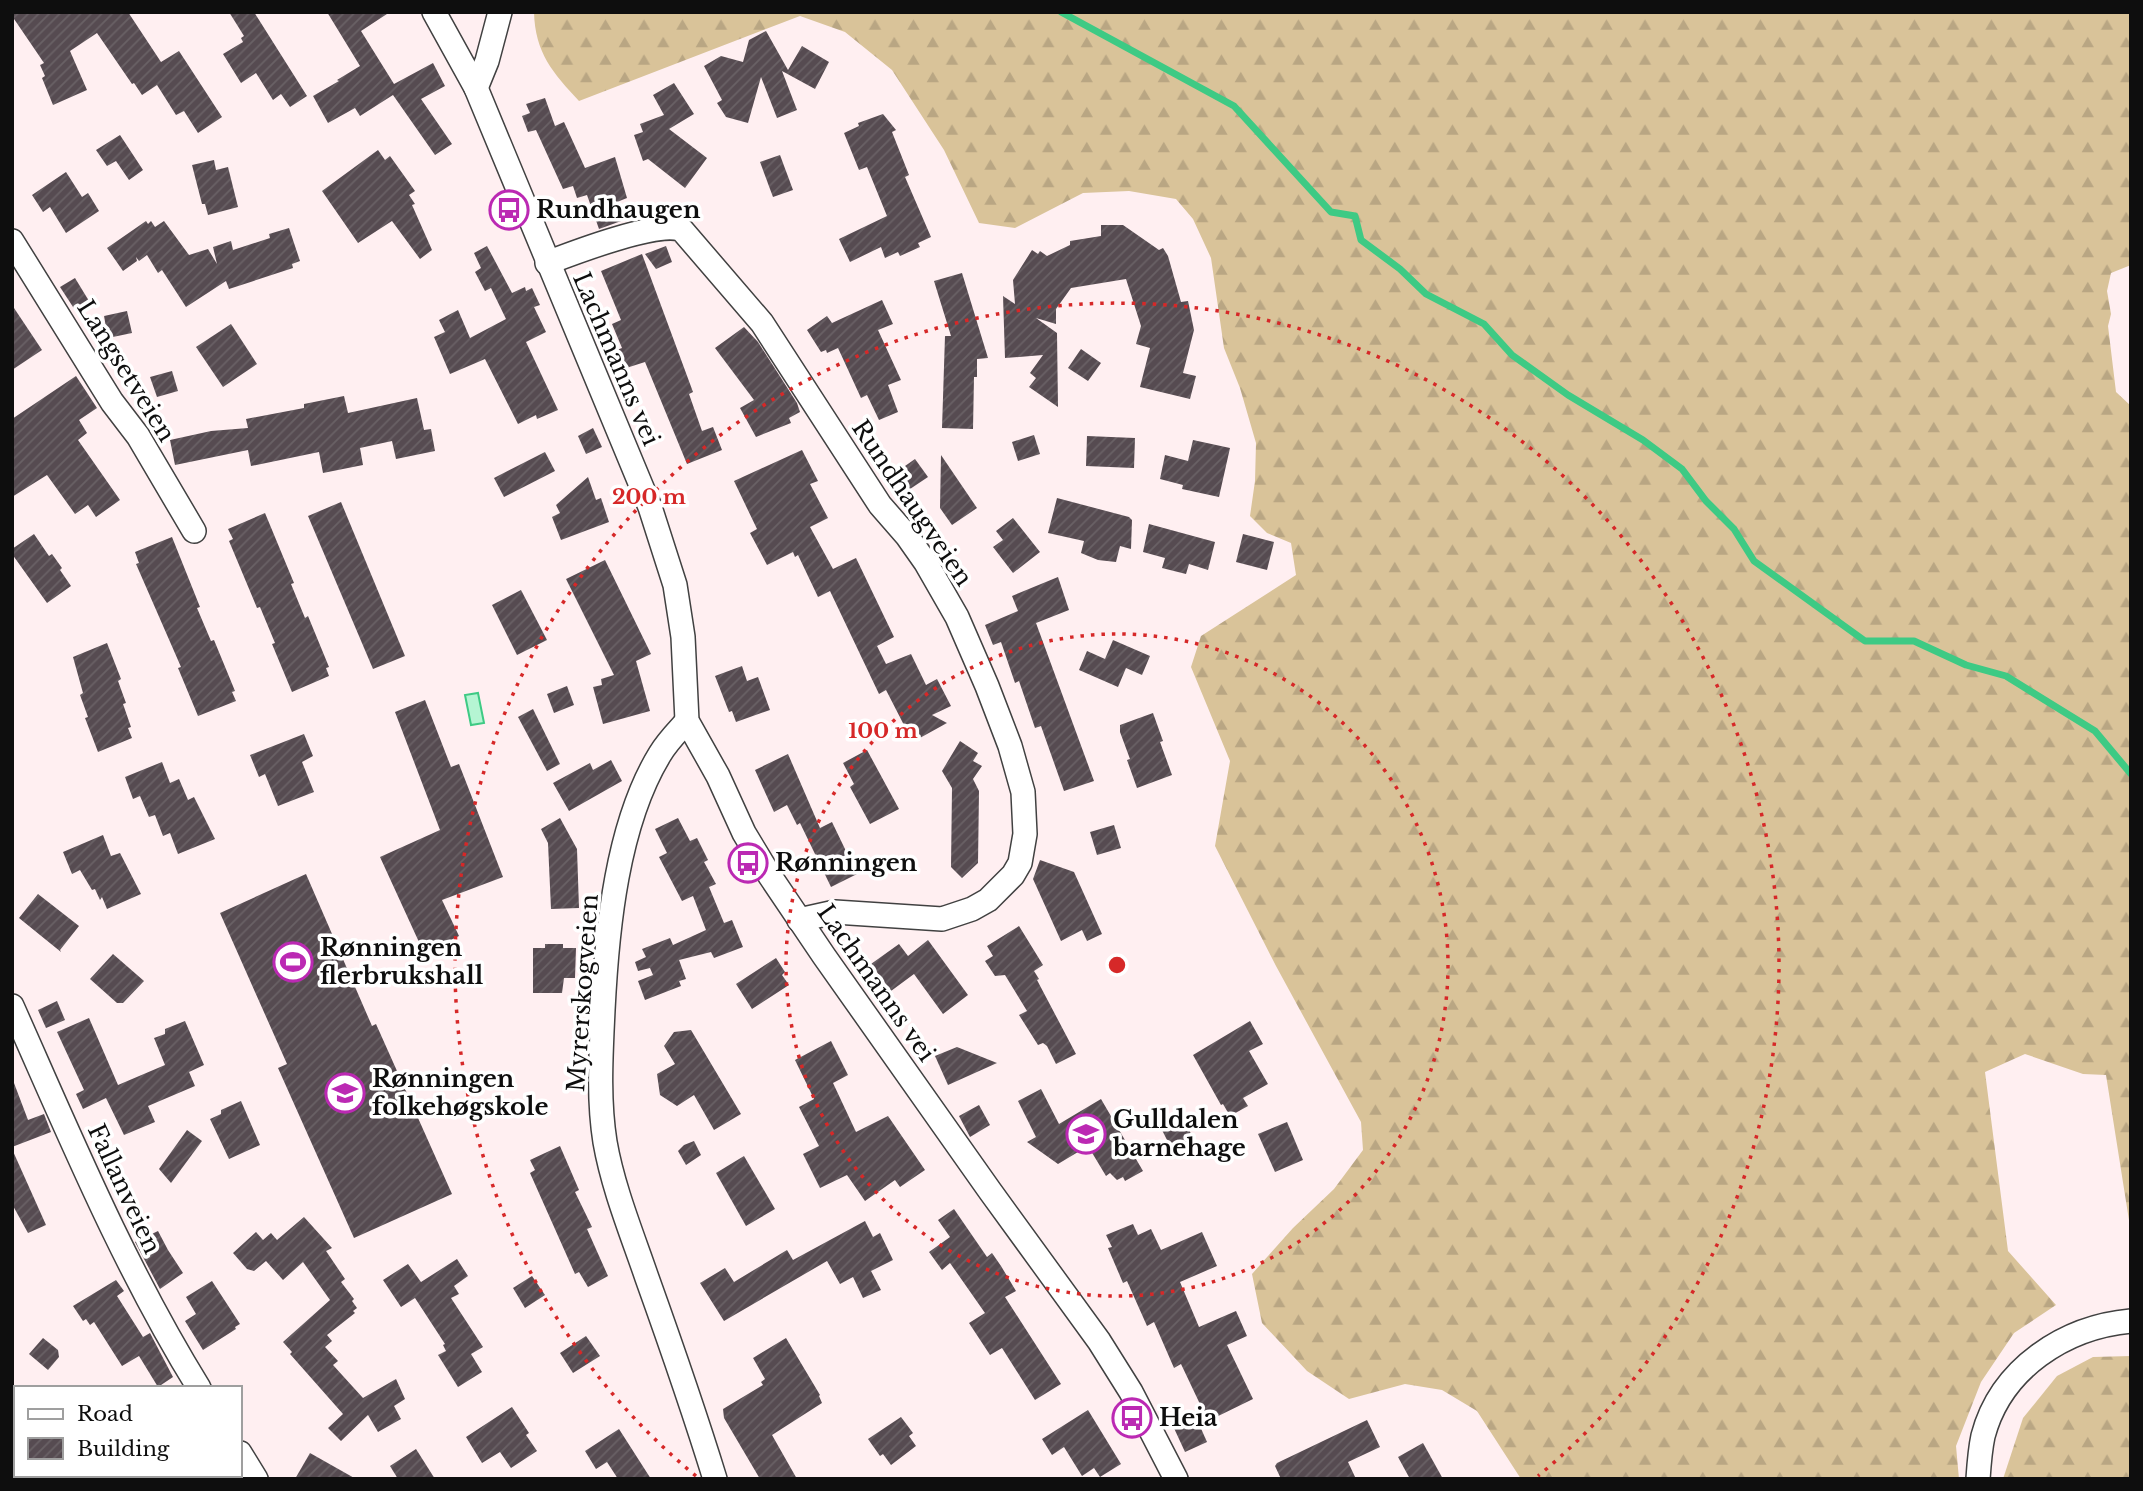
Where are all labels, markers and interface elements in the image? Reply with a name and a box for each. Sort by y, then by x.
bus stop icon: Rundhaugen [488,189,530,231]
place label: Rundhaugen [536,195,701,224]
street label: Lachmanns vei [567,268,666,450]
street label: Langsetveien [71,294,182,447]
street label: Rundhaugveien [846,414,979,591]
text: 200 m [612,484,686,510]
text: 100 m [848,718,918,744]
bus stop icon: Rønningen [727,842,769,884]
place label: Rønningen [775,848,918,877]
street label: Myrerskogveien [561,893,604,1093]
street label: Lachmanns vei [811,898,941,1067]
place label: Rønningen flerbrukshall [320,933,484,990]
sports icon: Rønningen flerbrukshall [272,941,314,983]
centre of rings [1105,953,1129,977]
place label: Rønningen folkehøgskole [372,1064,548,1121]
school or university icon: Rønningen folkehøgskole [324,1072,366,1114]
place label: Gulldalen barnehage [1112,1105,1246,1162]
school or university icon: Gulldalen barnehage [1065,1113,1107,1155]
street label: Fallanveien [82,1119,167,1258]
legend [14,1386,242,1477]
bus stop icon: Heia [1111,1397,1153,1439]
text: Road [77,1401,133,1427]
place label: Heia [1159,1403,1218,1432]
text: Building [77,1436,170,1462]

